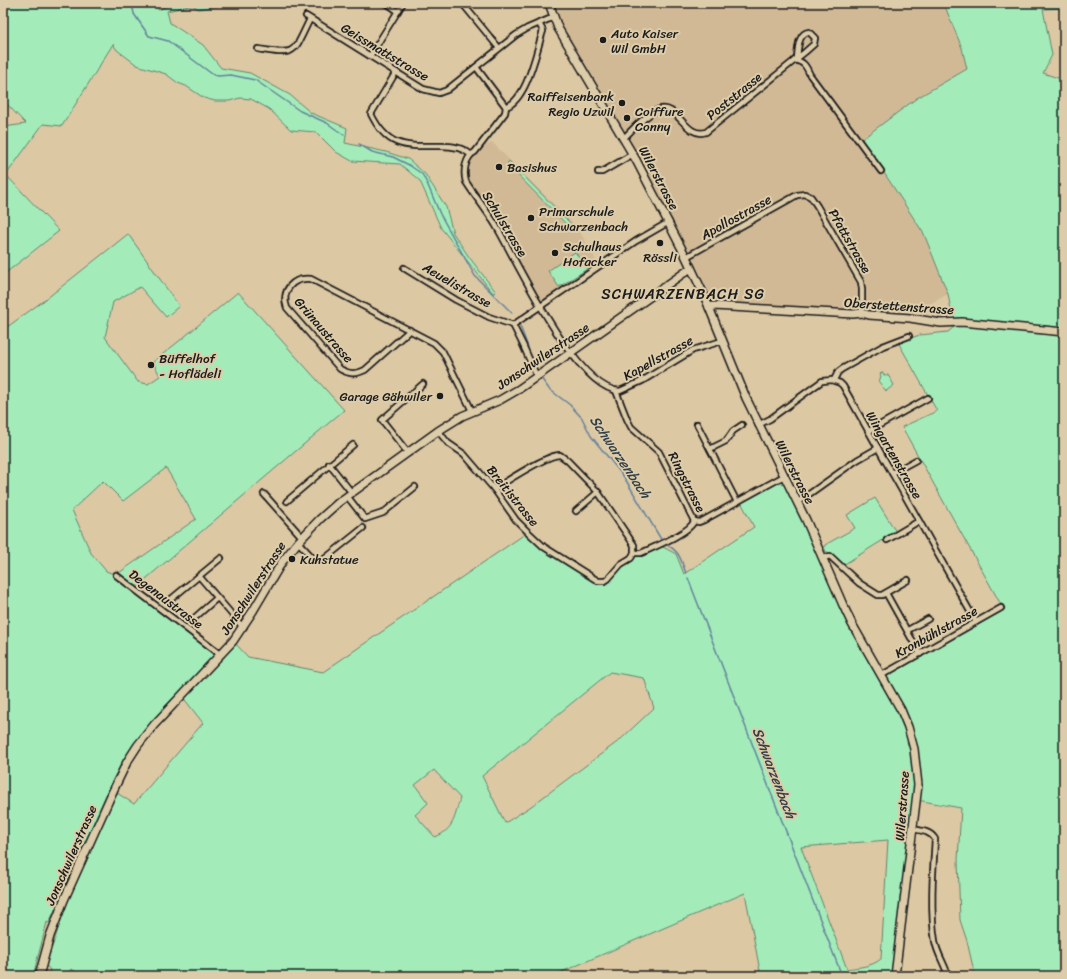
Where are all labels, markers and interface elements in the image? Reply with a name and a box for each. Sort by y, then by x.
street label: Geissmattstrasse [336,16,434,88]
place label: Auto Kaiser Wil GmbH [610,22,679,60]
marker: Auto Kaiser Wil GmbH [598,35,608,45]
street label: Poststrasse [701,66,767,126]
place label: Raiffeisenbank Regio Uzwil [528,85,614,123]
marker: Raiffeisenbank Regio Uzwil [617,98,627,108]
place label: Coiffure Conny [635,100,684,138]
marker: Coiffure Conny [622,113,632,123]
street label: Wilerstrasse [632,142,686,215]
place label: Basishus [507,156,558,179]
marker: Basishus [494,162,504,172]
street label: Schulstrasse [476,186,534,262]
street label: Apollostrasse [695,188,776,246]
place label: Primarschule Schwarzenbach [539,200,628,238]
street label: Pfattstrasse [822,204,878,278]
marker: Primarschule Schwarzenbach [526,213,536,223]
place label: Schulhaus Hofacker [563,235,621,273]
marker: Rössli [655,238,665,248]
place label: Rössli [643,246,677,269]
marker: Schulhaus Hofacker [550,248,560,258]
street label: Aeuelistrasse [417,255,496,314]
district label: SCHWARZENBACH SG [601,281,765,307]
street label: Oberstettenstrasse [843,291,955,321]
street label: Grünaustrasse [288,292,360,369]
street label: Jonschwilerstrasse [491,316,594,396]
street label: Kapellstrasse [619,329,698,387]
place label: Büffelhof - Hoflädeli [159,347,221,385]
marker: Büffelhof - Hoflädeli [146,360,156,370]
place label: Garage Gähwiler [340,385,433,408]
marker: Garage Gähwiler [435,391,445,401]
street label: Wingartenstrasse [859,406,929,504]
water label: Schwarzenbach [583,410,658,505]
street label: Wilerstrasse [769,436,821,509]
street label: Ringstrasse [662,448,712,516]
street label: Breitistrasse [481,460,545,532]
street label: Jonschwilerstrasse [213,536,292,640]
place label: Kuhstatue [300,548,359,571]
marker: Kuhstatue [287,554,297,564]
street label: Degenaustrasse [124,563,208,635]
street label: Kronbühlstrasse [890,599,982,664]
water label: Schwarzenbach [745,724,803,824]
street label: Wilerstrasse [888,770,916,842]
street label: Jonschwilerstrasse [38,801,104,910]

